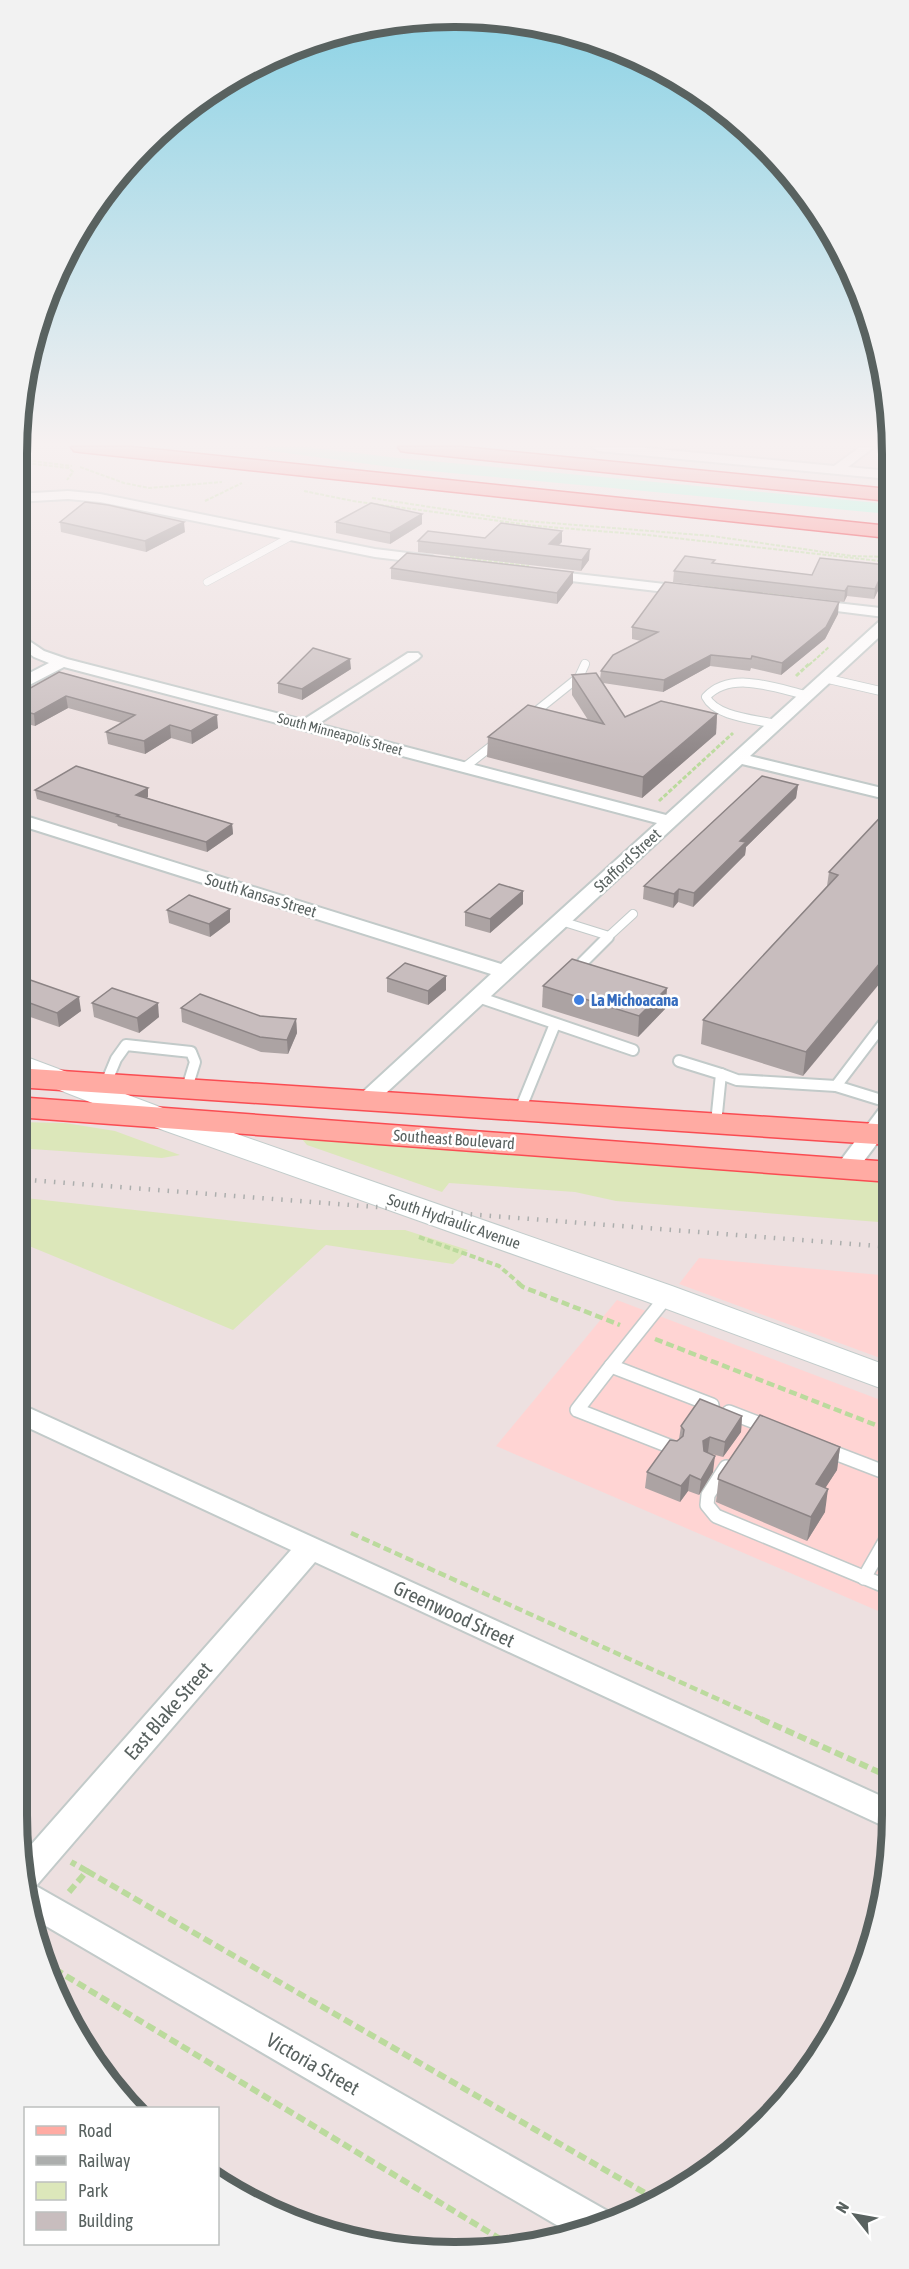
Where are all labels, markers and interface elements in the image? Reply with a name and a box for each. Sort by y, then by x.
street label: South Minneapolis Street [276,710,404,758]
street label: Stafford Street [590,824,664,895]
street label: South Kansas Street [203,870,319,921]
place label: La Michoacana [591,991,678,1009]
marker: La Michoacana [572,993,586,1007]
street label: Southeast Boulevard [393,1126,515,1152]
street label: South Hydraulic Avenue [385,1190,523,1253]
street label: Greenwood Street [390,1575,519,1652]
street label: East Blake Street [119,1657,216,1764]
street label: Victoria Street [263,2028,364,2099]
legend [24,2107,219,2245]
text: Road [78,2120,112,2141]
text: Railway [78,2150,130,2171]
text: Park [78,2180,108,2201]
north arrow [825,2185,885,2245]
text: N [832,2199,852,2216]
text: Building [78,2210,133,2231]

